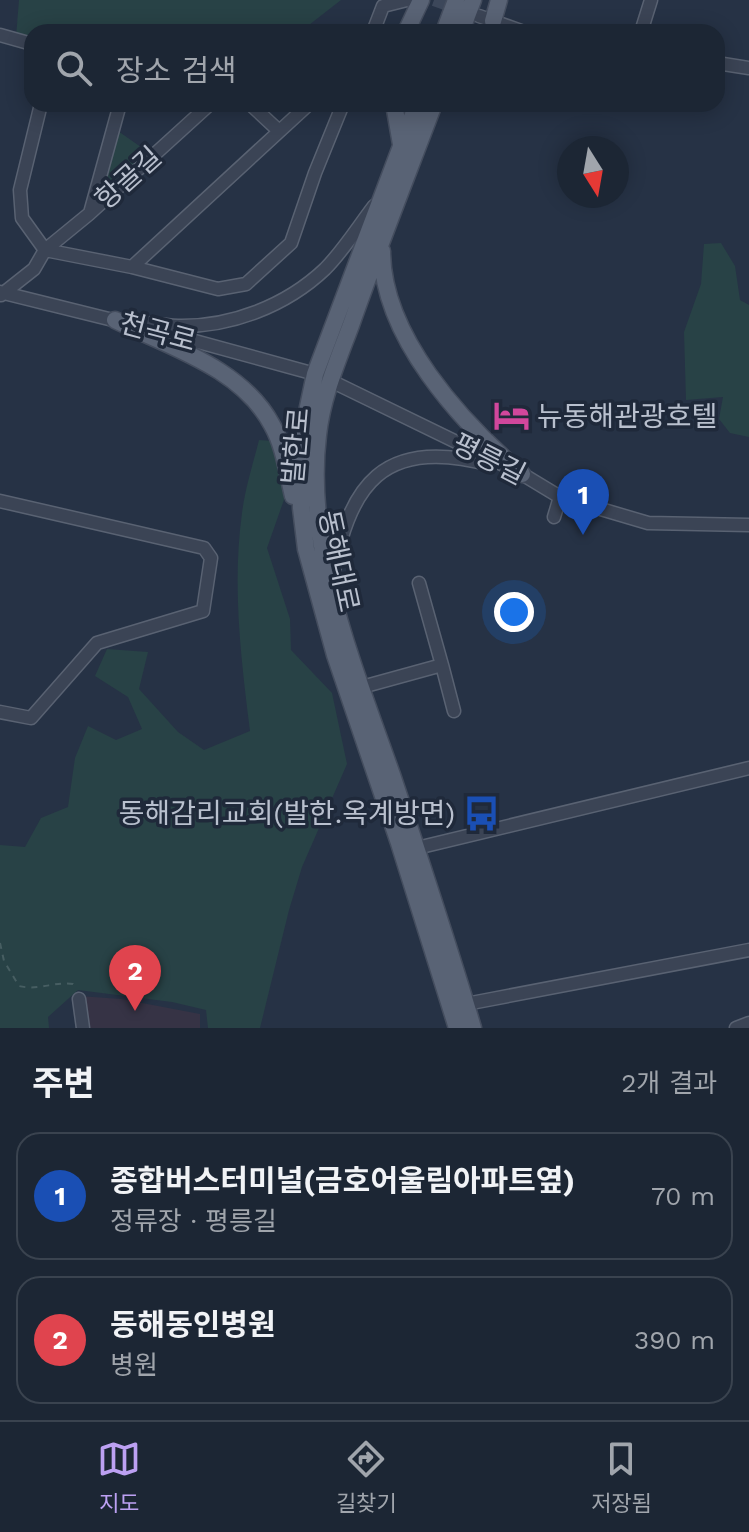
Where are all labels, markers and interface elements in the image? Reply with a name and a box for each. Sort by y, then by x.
search box [24,24,725,112]
icon: search [52,46,96,90]
text: 장소 검색 [116,53,237,88]
north arrow [557,136,629,208]
street label: 항골길 [88,140,168,216]
street label: 천곡로 [116,306,200,358]
hotel icon: 뉴동해관광호텔 [492,397,530,435]
place label: 뉴동해관광호텔 [537,400,717,433]
street label: 발한로 [276,406,316,486]
street label: 평릉길 [447,427,531,491]
pin: 1 [557,469,609,535]
street label: 동해대로 [312,507,366,615]
your location [494,592,534,632]
bus stop icon: 동해감리교회(발한.옥계방면) [462,794,500,832]
place label: 동해감리교회(발한.옥계방면) [119,797,455,830]
pin: 2 [109,945,161,1011]
text: 주변 [32,1063,95,1103]
text: 2개 결과 [621,1068,717,1098]
text: 종합버스터미널(금호어울림아파트옆) [110,1163,575,1198]
text: 1 [54,1181,66,1211]
text: 70 m [651,1181,715,1211]
text: 정류장 · 평릉길 [110,1206,277,1236]
text: 동해동인병원 [110,1307,276,1342]
text: 2 [52,1325,68,1355]
text: 390 m [634,1325,715,1355]
text: 병원 [110,1350,158,1380]
tab: 지도 [97,1437,141,1517]
tab: 길찾기 [336,1437,396,1517]
tab: 저장됨 [591,1437,652,1517]

